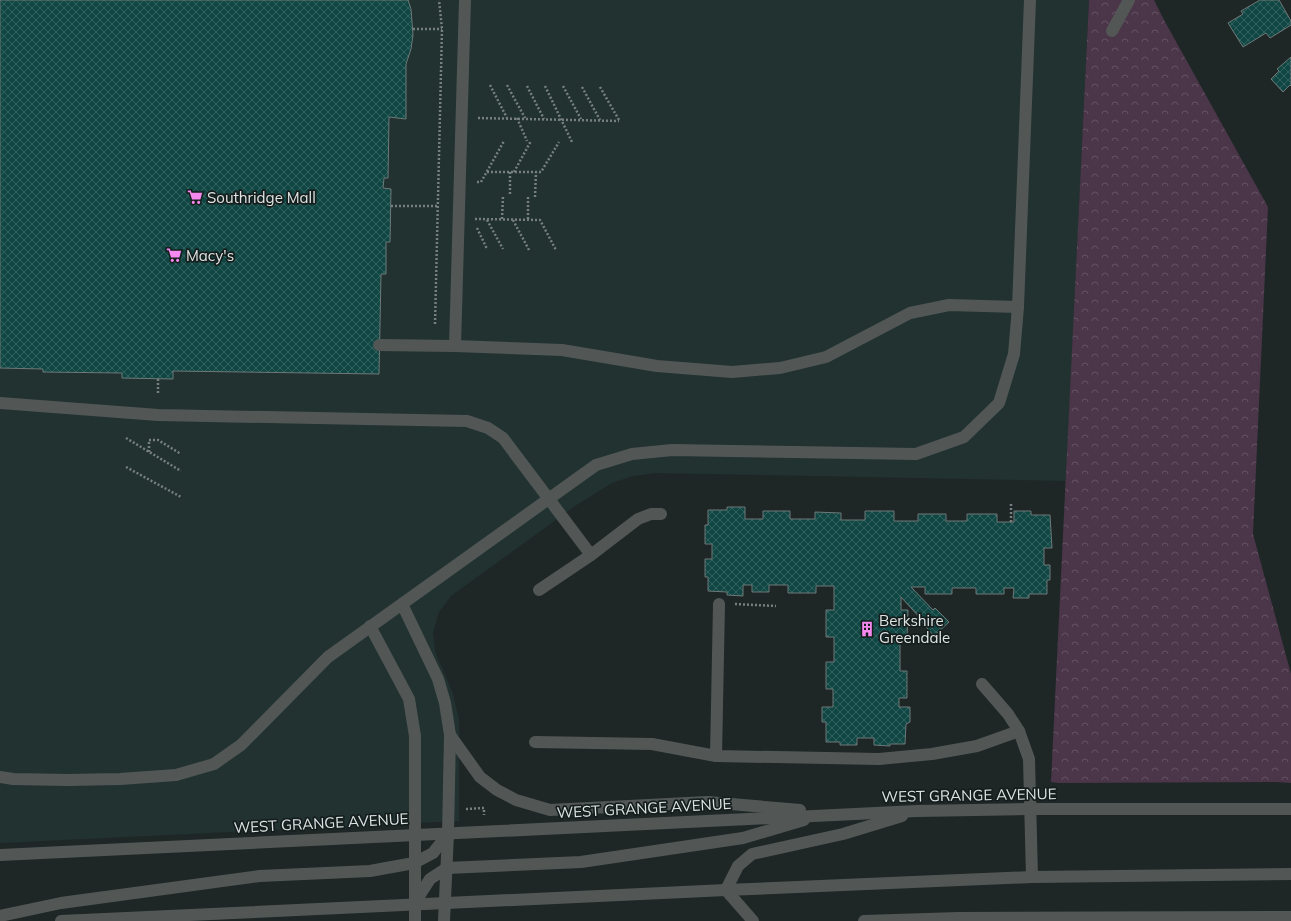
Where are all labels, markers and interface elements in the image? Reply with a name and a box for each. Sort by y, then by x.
supermarket icon: Southridge Mall [186,188,204,206]
place label: Southridge Mall [207,188,316,207]
supermarket icon: Macy's [165,246,183,264]
place label: Macy's [186,246,234,265]
place label: Berkshire Greendale [879,611,950,647]
building icon: Berkshire Greendale [858,620,876,638]
street label: WEST GRANGE AVENUE [881,784,1057,806]
street label: WEST GRANGE AVENUE [556,794,732,822]
street label: WEST GRANGE AVENUE [233,809,409,837]

